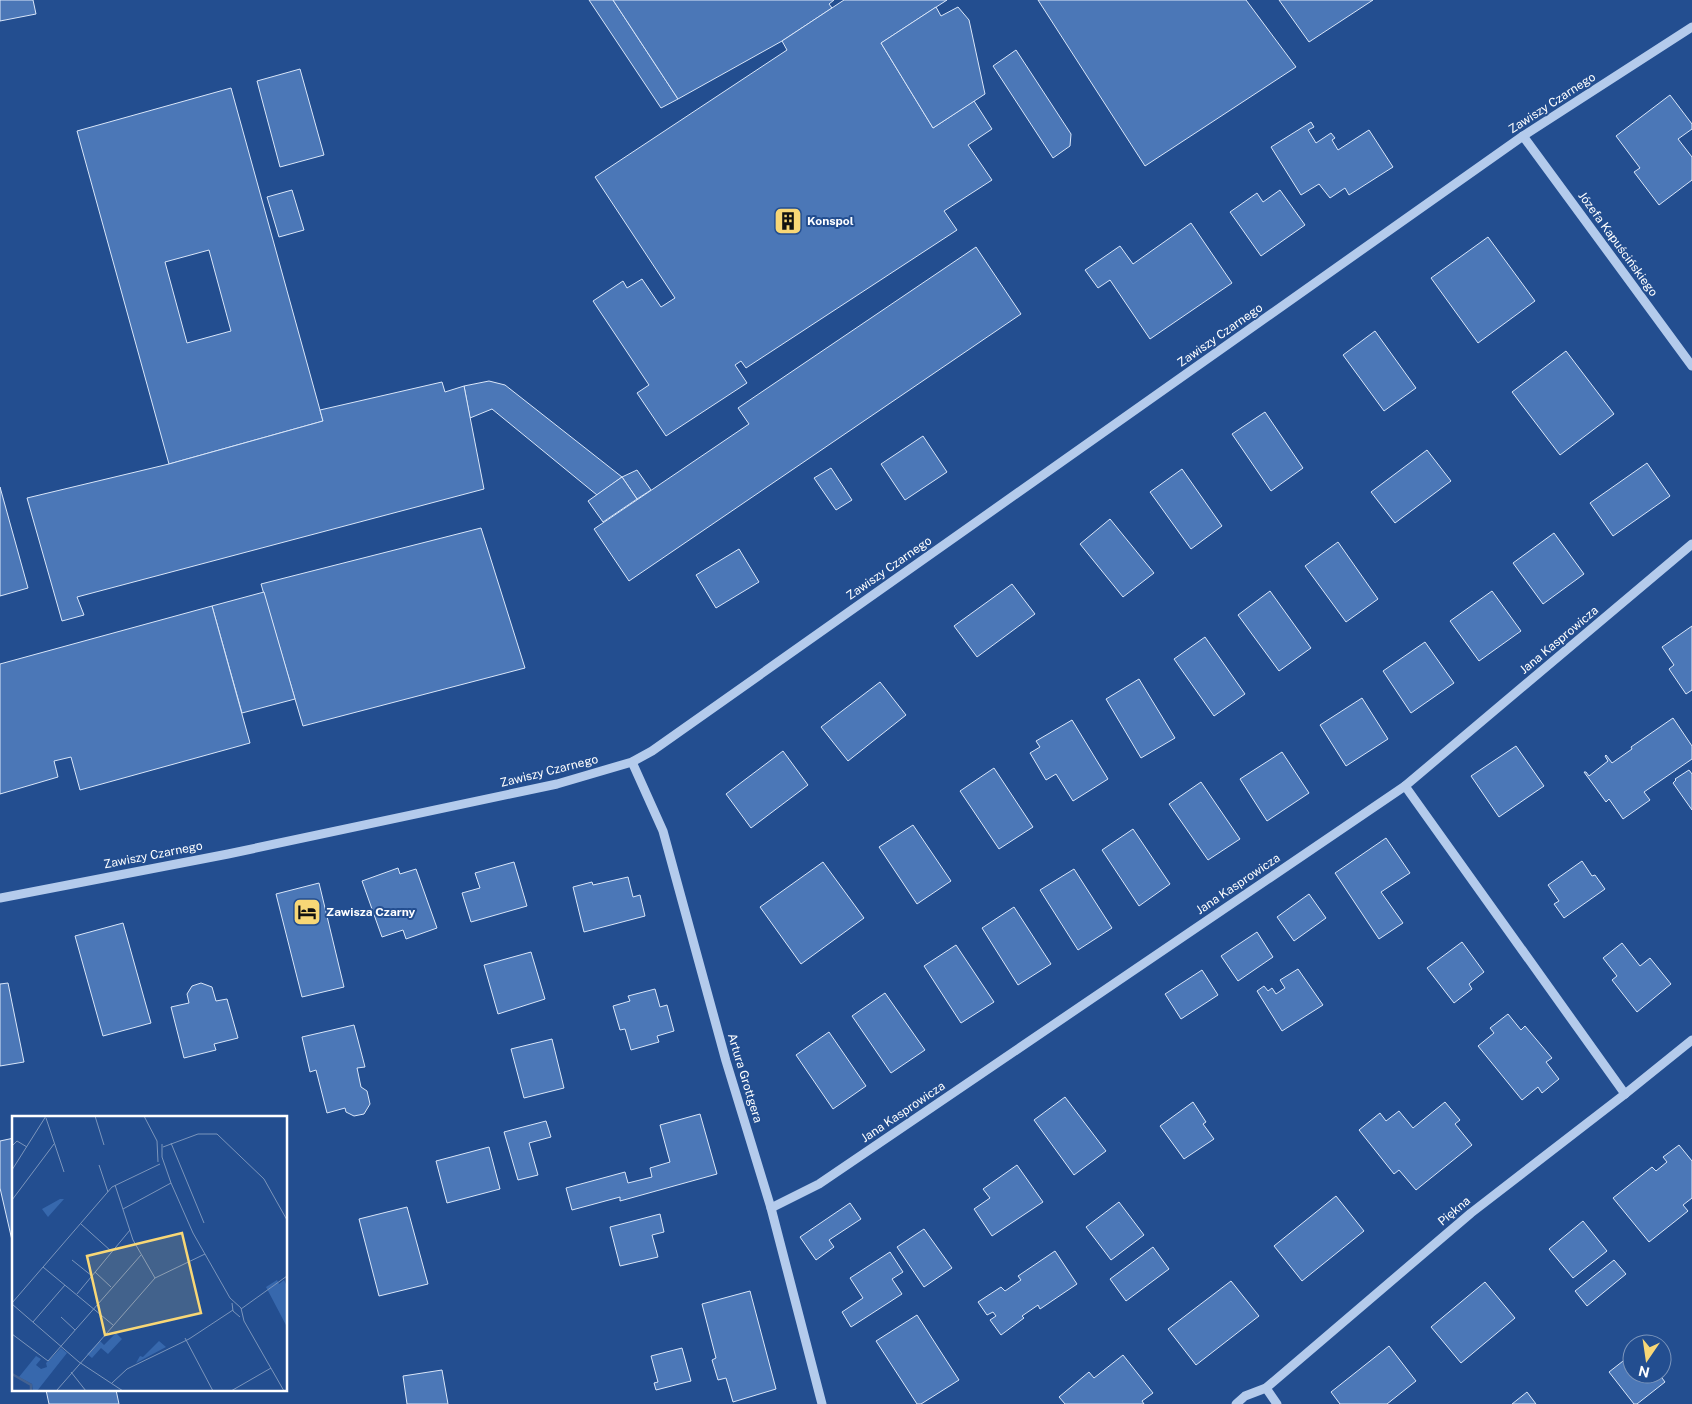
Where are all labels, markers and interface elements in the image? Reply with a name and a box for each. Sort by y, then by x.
street label: Zawiszy Czarnego [1506,70,1598,136]
street label: Józefa Kapuścińskiego [1575,189,1661,299]
building icon: Konspol [773,206,803,236]
place label: Konspol [807,214,854,228]
street label: Zawiszy Czarnego [1175,300,1265,370]
street label: Zawiszy Czarnego [844,533,934,603]
street label: Jana Kasprowicza [1517,603,1601,677]
street label: Zawiszy Czarnego [498,752,600,790]
street label: Zawiszy Czarnego [102,838,204,871]
street label: Jana Kasprowicza [1193,851,1283,917]
hotel icon: Zawisza Czarny [292,897,322,927]
place label: Zawisza Czarny [326,905,416,919]
street label: Artura Grottgera [725,1032,765,1124]
street label: Jana Kasprowicza [858,1079,948,1145]
inset map [12,1116,288,1392]
street label: Piękna [1435,1194,1473,1228]
north arrow [1622,1334,1672,1384]
text: N [1637,1363,1651,1381]

